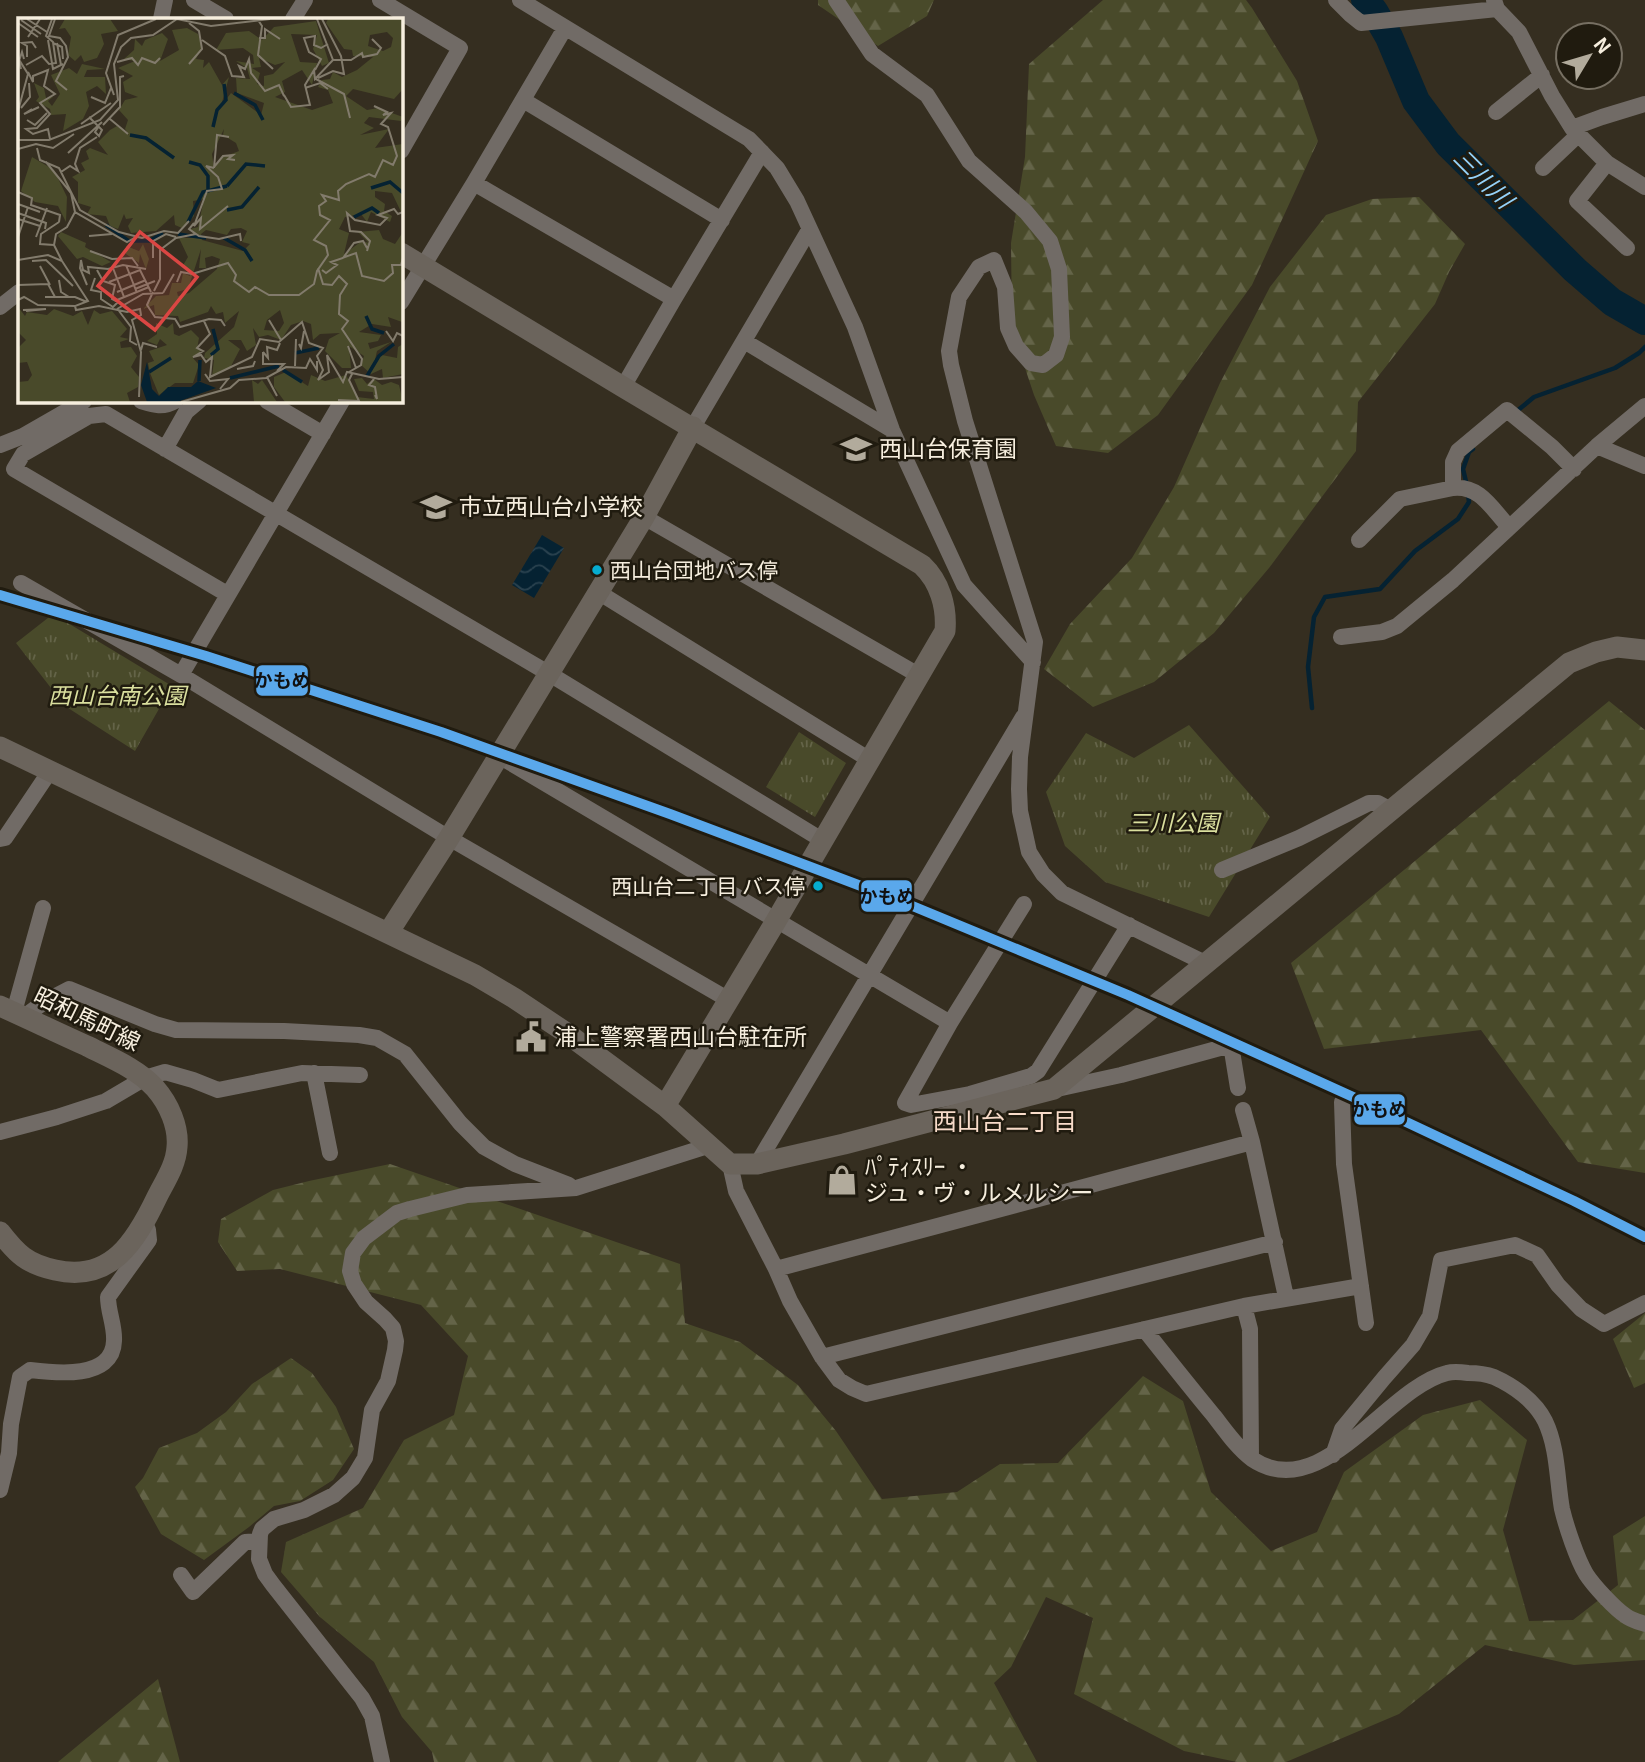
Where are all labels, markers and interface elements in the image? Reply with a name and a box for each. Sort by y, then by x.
inset map [18,18,402,402]
north arrow [1554,21,1624,91]
text: N [1589,31,1619,59]
water label: 三川川 [1447,139,1525,217]
place label: 西山台保育園 [879,430,1017,464]
school or university icon: 西山台保育園 [839,432,873,466]
place label: 市立西山台小学校 [459,488,643,522]
school or university icon: 市立西山台小学校 [419,490,453,524]
place label: 西山台団地バス停 [610,554,778,584]
marker: 西山台団地バス停 [590,563,604,577]
line badge: かもめ [255,664,309,697]
text: かもめ [253,665,311,692]
park label: 西山台南公園 [48,677,189,711]
park label: 三川公園 [1127,804,1222,838]
place label: 西山台二丁目 バス停 [611,870,805,900]
marker: 西山台二丁目 バス停 [811,879,825,893]
line badge: かもめ [860,879,913,913]
text: かもめ [858,881,916,908]
street label: 昭和馬町線 [29,977,147,1058]
place label: 浦上警察署西山台駐在所 [554,1018,807,1052]
public building icon: 浦上警察署西山台駐在所 [514,1020,548,1054]
line badge: かもめ [1353,1093,1406,1126]
text: かもめ [1350,1094,1408,1121]
district label: 西山台二丁目 [933,1102,1077,1137]
place label: ﾊﾟﾃｨｽﾘｰ ・ ジュ・ヴ・ルメルシー [865,1148,1093,1208]
shop icon: ﾊﾟﾃｨｽﾘｰ ・ ジュ・ヴ・ルメルシー [825,1163,859,1197]

